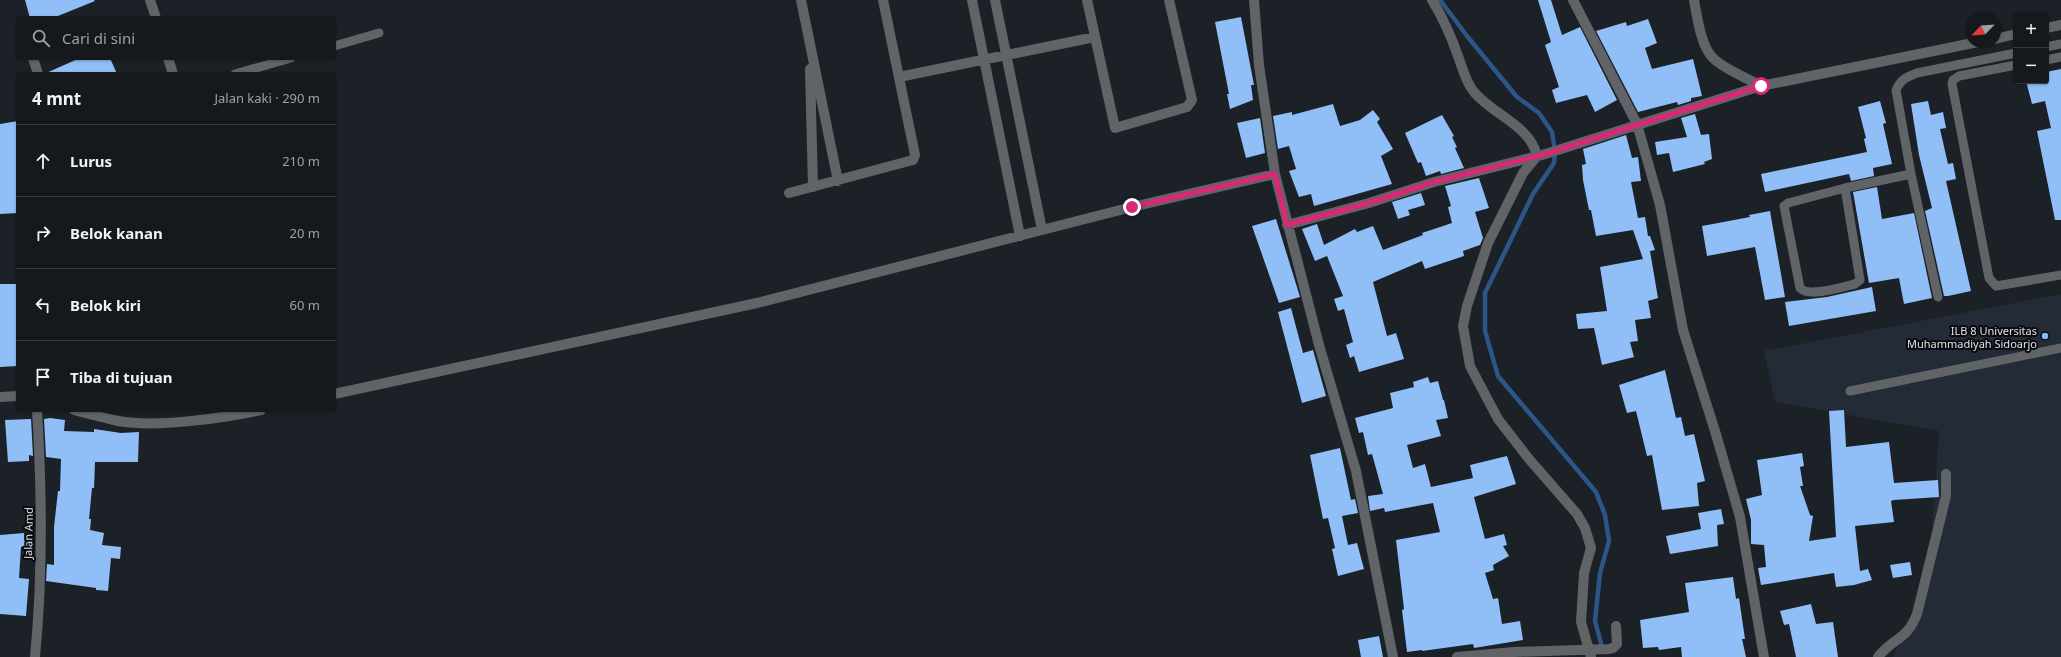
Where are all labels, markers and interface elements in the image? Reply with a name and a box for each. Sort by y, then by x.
north arrow [1965,12,2001,48]
map controls [2013,12,2049,84]
button: + [2013,12,2049,48]
search box [16,16,336,60]
icon: search [30,27,52,49]
text: Cari di sini [62,28,135,48]
button: − [2013,48,2049,84]
route start [1752,77,1770,95]
text: 4 mnt [32,87,81,110]
text: Jalan kaki · 290 m [214,89,320,107]
icon: ahead [32,150,54,172]
text: Lurus [70,151,112,171]
text: 210 m [282,152,320,170]
route end [1123,198,1141,216]
icon: right [32,222,54,244]
text: Belok kanan [70,223,163,243]
text: 20 m [290,224,320,242]
icon: left [32,294,54,316]
text: Belok kiri [70,295,141,315]
text: 60 m [290,296,320,314]
place label: ILB 8 Universitas Muhammadiyah Sidoarjo [1907,323,2037,351]
marker: ILB 8 Universitas Muhammadiyah Sidoarjo [2040,331,2050,341]
icon: arrive [32,366,54,388]
text: Tiba di tujuan [70,367,173,387]
street label: Jalan Amd [20,507,36,560]

